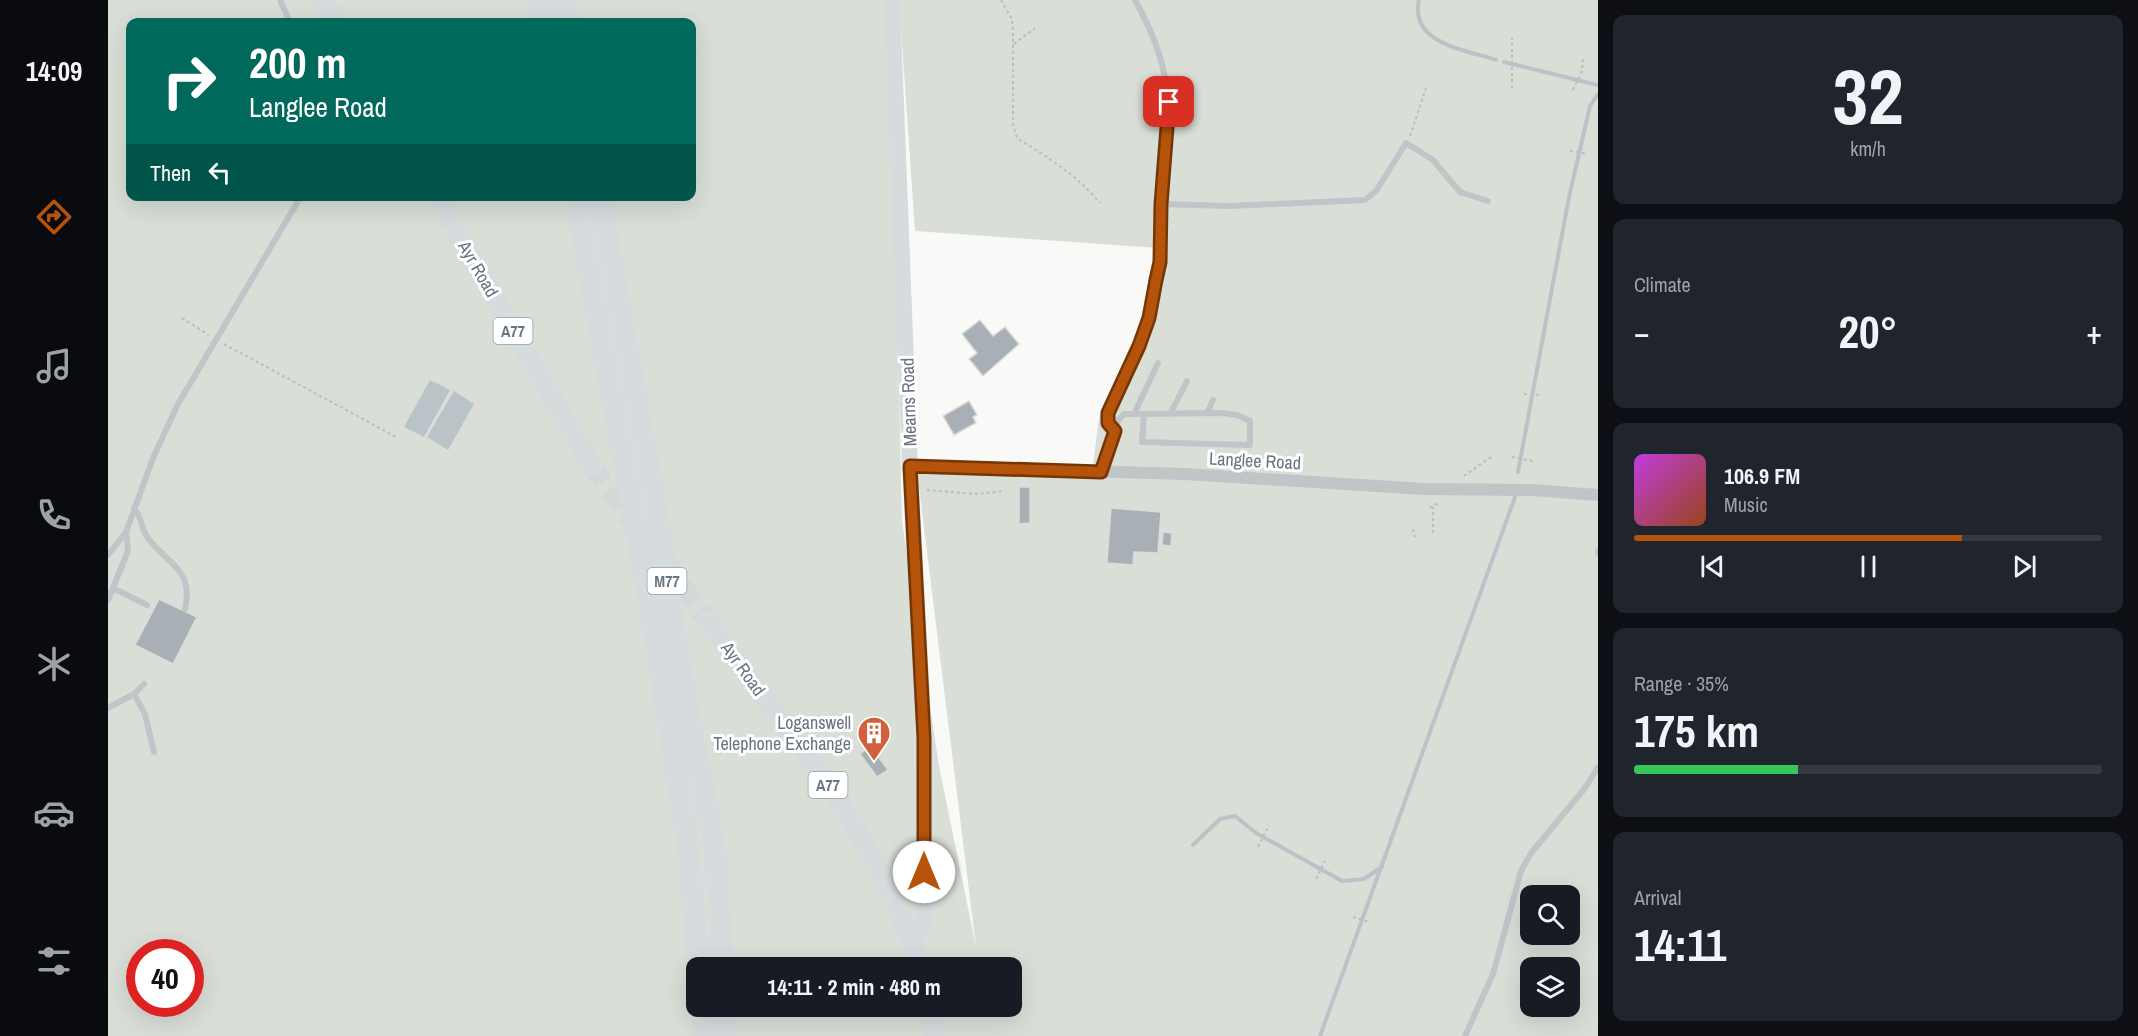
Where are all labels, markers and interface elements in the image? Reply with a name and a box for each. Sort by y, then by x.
text: 200 m [249,35,347,91]
icon: right [150,42,228,120]
text: 32 [1832,43,1904,148]
text: 14:09 [26,53,82,89]
pin [1143,76,1194,127]
icon: arrive [1152,85,1185,118]
text: Langlee Road [249,89,387,125]
text: km/h [1850,135,1886,162]
icon: left [203,156,236,189]
text: Then [150,158,191,188]
icon: directions [33,196,75,238]
street label: Ayr Road [452,235,505,302]
text: Climate [1634,271,1691,298]
text: 20° [1838,301,1898,362]
text: − [1634,310,1650,354]
text: + [2086,310,2102,354]
road number: A77 [494,318,532,344]
icon: music [33,345,75,387]
street label: Mearns Road [894,357,923,447]
street label: Langlee Road [1208,446,1302,475]
text: 106.9 FM [1724,461,1800,491]
text: Music [1724,491,1768,518]
icon: phone [33,494,75,536]
icon: previous [1696,550,1729,583]
icon: pause [1852,550,1885,583]
icon: next [2008,550,2041,583]
road number: M77 [648,568,686,594]
street label: Ayr Road [715,636,772,701]
icon: climate [33,643,75,685]
text: Range · 35% [1634,670,1729,697]
text: 175 km [1634,700,1759,761]
place label: Loganswell Telephone Exchange [713,710,851,756]
building icon: Loganswell Telephone Exchange [856,715,892,762]
road number: A77 [808,772,848,798]
icon: car [33,792,75,834]
position arrow [892,840,956,904]
text: Arrival [1634,884,1681,911]
map controls [1520,885,1580,1017]
button: search [1520,885,1580,945]
text: 14:11 [1634,914,1726,975]
speed limit sign: 40 [126,939,204,1017]
icon: filters [33,940,75,982]
button: layers [1520,957,1580,1017]
text: 14:11 · 2 min · 480 m [767,972,941,1002]

